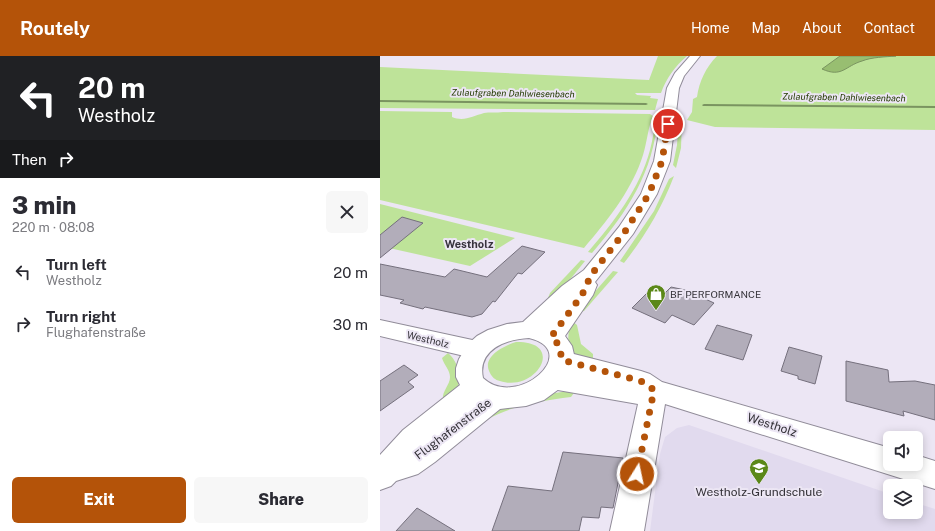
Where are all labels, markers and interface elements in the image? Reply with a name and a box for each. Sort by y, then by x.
text: Routely [20,17,90,39]
text: Home [691,20,730,36]
text: Map [752,20,780,36]
text: About [802,20,842,36]
text: Contact [864,20,915,36]
text: 20 m [78,71,145,104]
icon: left [12,72,64,124]
water label: Zulaufgraben Dahlwiesenbach [451,86,575,100]
water label: Zulaufgraben Dahlwiesenbach [782,90,906,104]
text: Westholz [78,105,155,126]
pin [651,107,685,141]
icon: arrive [657,113,679,135]
icon: right [55,148,77,170]
text: Then [12,151,47,168]
text: 3 min [12,191,76,219]
button: close [326,191,368,233]
text: 220 m · 08:08 [12,220,95,235]
district label: Westholz [445,238,494,250]
text: Turn left [46,256,107,273]
icon: left [12,261,34,283]
text: 20 m [333,264,368,281]
text: Westholz [46,273,102,288]
shop icon: BF PERFORMANCE [645,283,667,311]
place label: BF PERFORMANCE [670,288,761,300]
text: Turn right [46,308,116,325]
icon: right [12,313,34,335]
text: 30 m [333,316,368,333]
text: Flughafenstraße [46,325,146,340]
street label: Westholz [406,328,450,350]
street label: Flughafenstraße [412,396,494,462]
street label: Westholz [745,410,799,440]
map controls [883,431,923,519]
button: sound [883,431,923,471]
position arrow [616,453,658,495]
school or university icon: Westholz-Grundschule [748,457,770,485]
button: Exit [12,477,186,523]
button: Share [194,477,368,523]
button: layers [883,479,923,519]
place label: Westholz-Grundschule [696,485,823,499]

